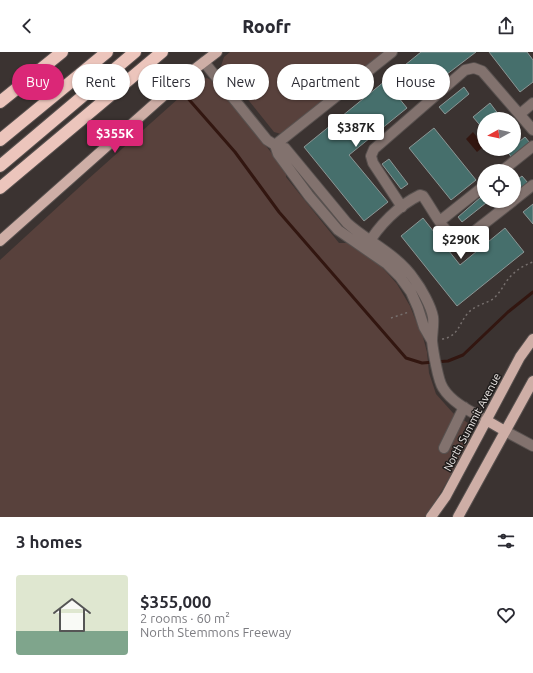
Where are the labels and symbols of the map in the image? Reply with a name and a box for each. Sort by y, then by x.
north arrow [477,112,521,156]
pin: $387K [328,114,384,148]
pin: $355K [87,120,143,154]
pin: $290K [433,226,489,260]
street label: North Summit Avenue [441,371,503,473]

